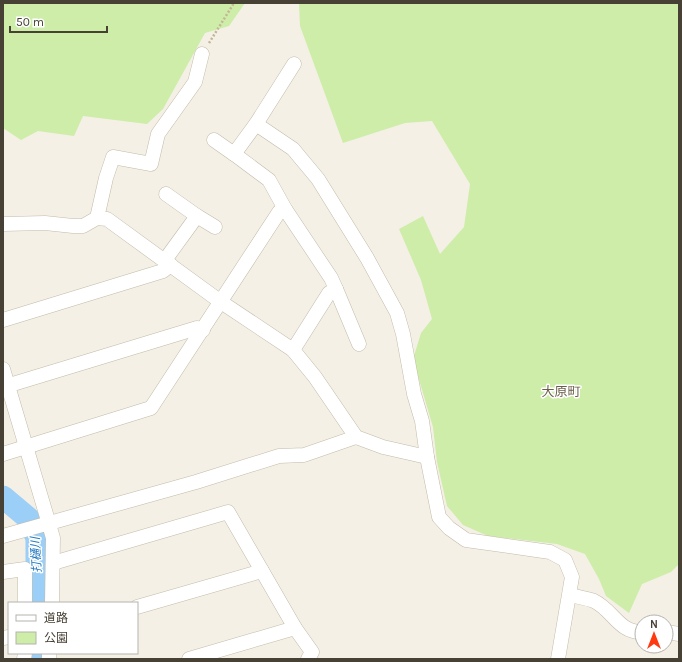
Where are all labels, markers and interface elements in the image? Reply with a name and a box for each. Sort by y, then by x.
scale bar [10,8,107,34]
text: 50 m [16,15,44,29]
district label: 大原町 [541,384,581,399]
water label: 打樋川 [28,535,44,573]
legend [8,602,138,654]
text: 道路 [44,611,68,625]
north arrow [634,614,674,654]
text: N [650,618,658,631]
text: 公園 [44,631,68,645]

